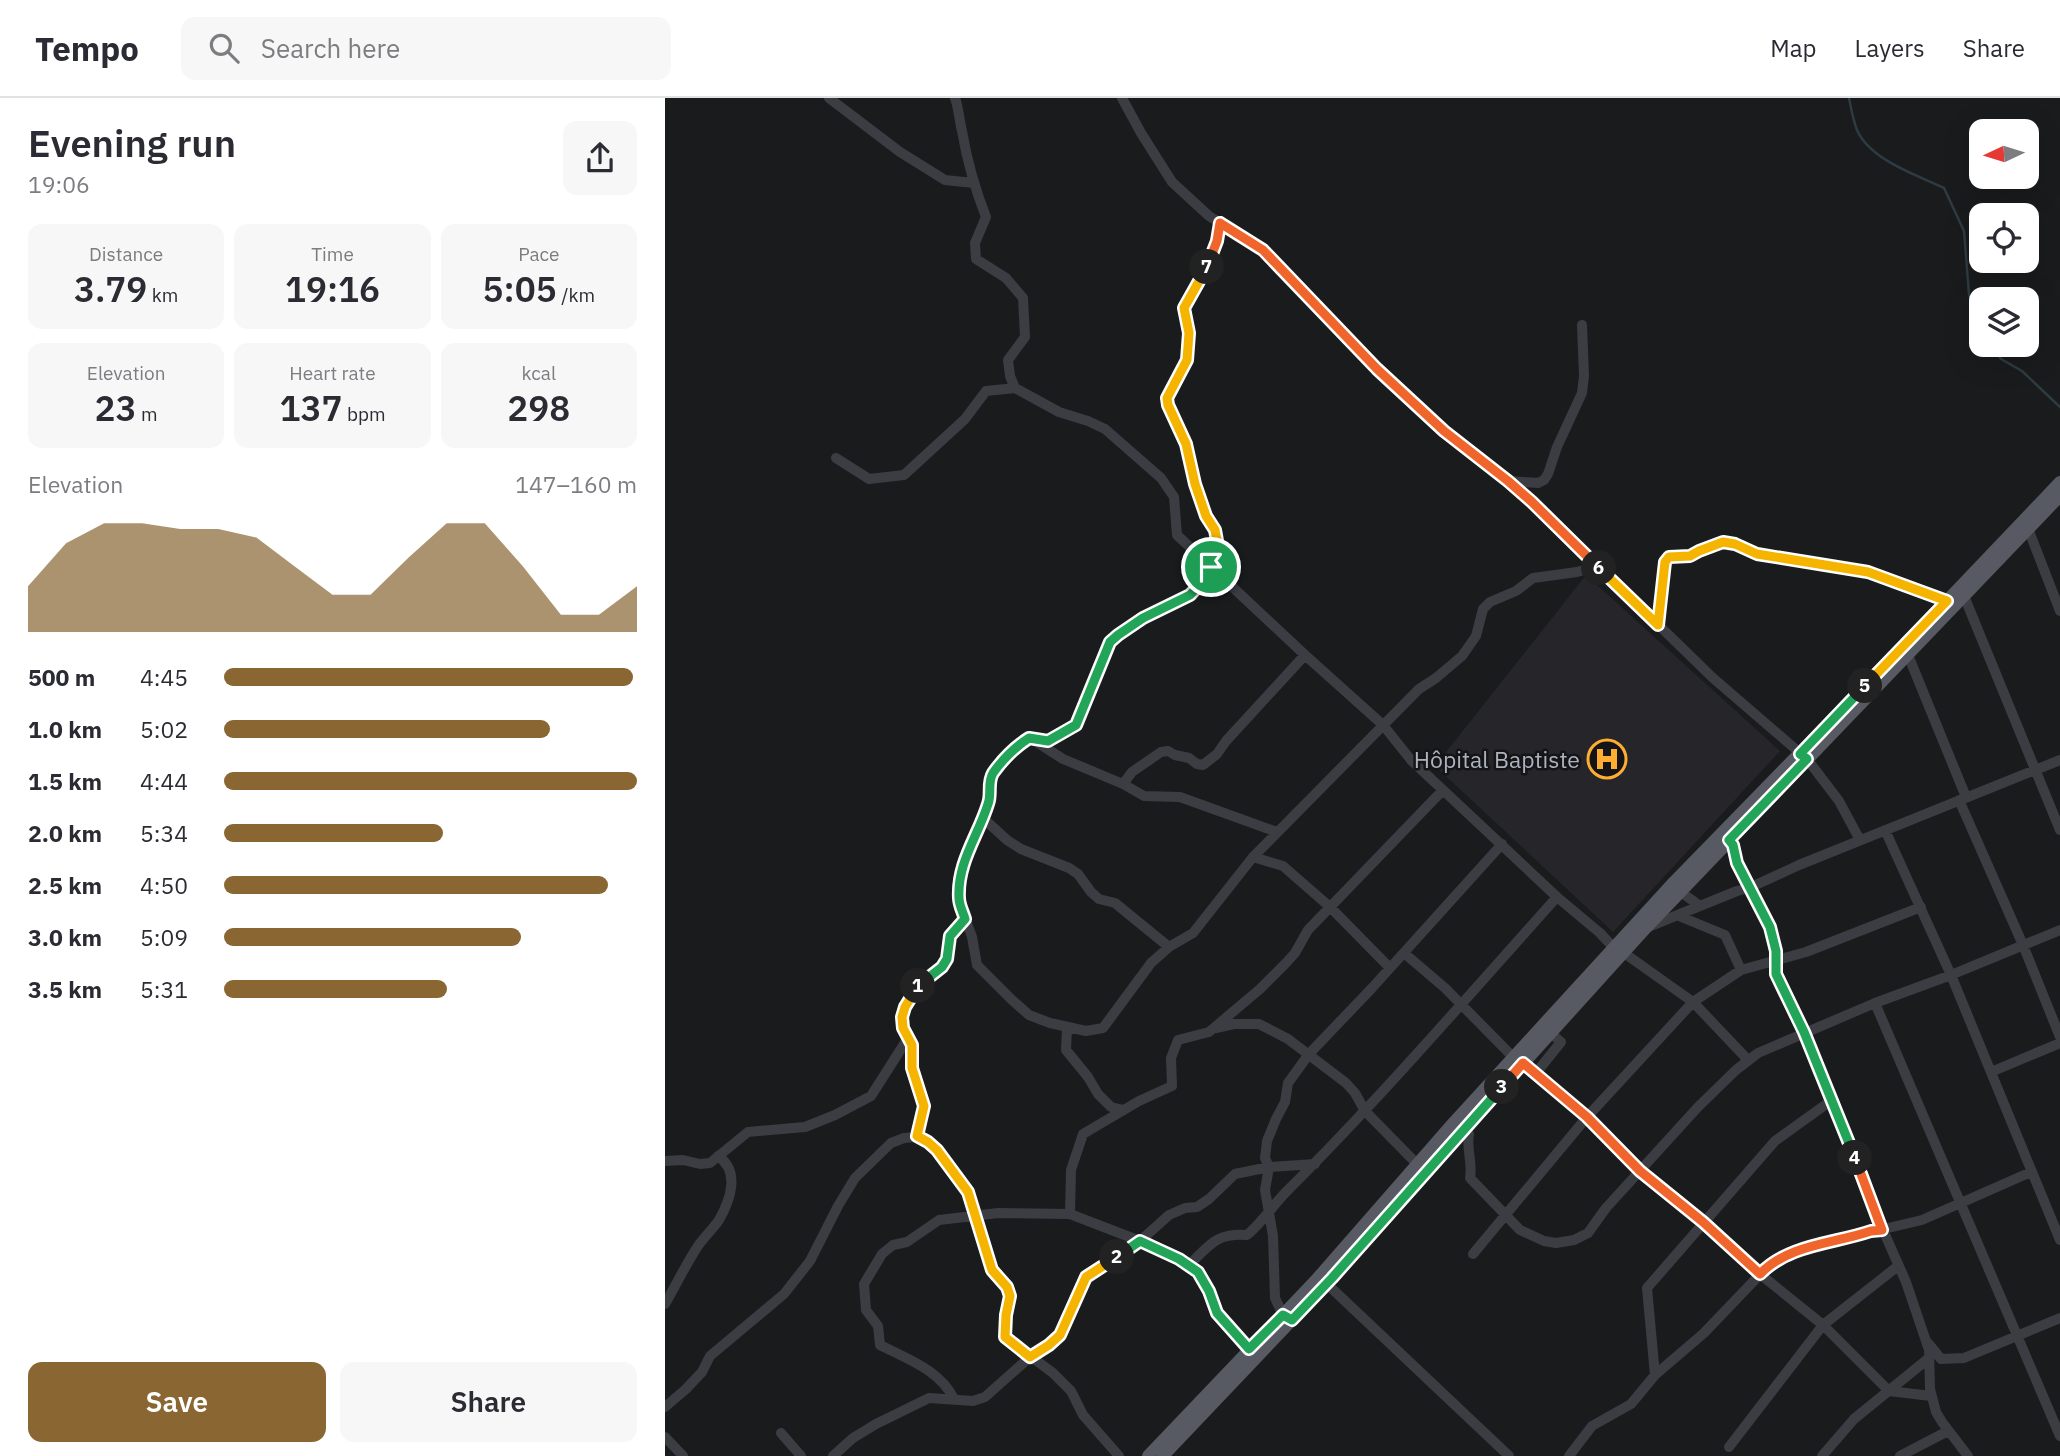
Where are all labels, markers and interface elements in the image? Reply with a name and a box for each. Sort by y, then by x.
search box [181,17,671,80]
text: Tempo [35,27,139,70]
icon: search [205,29,243,67]
text: Search here [261,31,400,65]
text: Map [1770,32,1817,64]
text: Layers [1855,32,1925,64]
text: Share [1963,32,2025,64]
text: Evening run [28,118,236,167]
north arrow [1969,119,2039,189]
map controls [1969,119,2039,357]
button: share [563,121,637,195]
text: 19:06 [28,169,90,199]
button: locate [1969,203,2039,273]
text: Distance [89,242,163,266]
text: Time [311,242,354,266]
text: Pace [518,242,560,266]
pin: 7 [1189,250,1225,284]
text: 7 [1201,254,1212,278]
text: 3.79 [74,266,147,312]
text: 19:16 [285,266,380,312]
text: 5:05 [483,266,557,312]
text: km [147,283,178,307]
text: /km [557,283,595,307]
button: layers [1969,287,2039,357]
text: Elevation [87,361,166,385]
text: Heart rate [289,361,376,385]
text: kcal [522,361,556,385]
text: 23 [95,385,137,431]
text: 137 [279,385,342,431]
text: 298 [507,385,570,431]
text: m [137,402,158,426]
text: bpm [342,402,386,426]
text: Elevation [28,469,123,499]
text: 147–160 m [515,469,637,499]
pin [1181,537,1241,597]
icon: arrive [1192,548,1230,586]
pin: 6 [1581,550,1616,586]
text: 6 [1593,555,1604,579]
text: 500 m [28,662,95,692]
text: 4:45 [140,662,188,692]
pin: 5 [1847,668,1883,704]
text: 5 [1859,673,1870,697]
text: 1.0 km [28,714,102,744]
text: 5:02 [140,714,188,744]
hospital icon: Hôpital Baptiste [1586,738,1628,780]
place label: Hôpital Baptiste [1414,744,1580,774]
text: 1.5 km [28,766,102,796]
text: 4:44 [140,766,188,796]
text: 2.0 km [28,818,102,848]
text: 5:34 [140,818,188,848]
text: 2.5 km [28,870,102,900]
text: 4:50 [140,870,188,900]
text: 3.0 km [28,922,102,952]
text: 5:09 [140,922,188,952]
pin: 1 [901,968,935,1004]
text: 1 [912,973,923,997]
text: 3.5 km [28,974,102,1004]
text: 5:31 [140,974,188,1004]
pin: 3 [1485,1070,1519,1104]
text: 3 [1496,1074,1507,1098]
pin: 4 [1837,1140,1873,1176]
text: 4 [1849,1145,1860,1169]
pin: 2 [1099,1240,1135,1274]
text: 2 [1111,1244,1122,1268]
button: Save [28,1362,326,1442]
button: Share [340,1362,637,1442]

